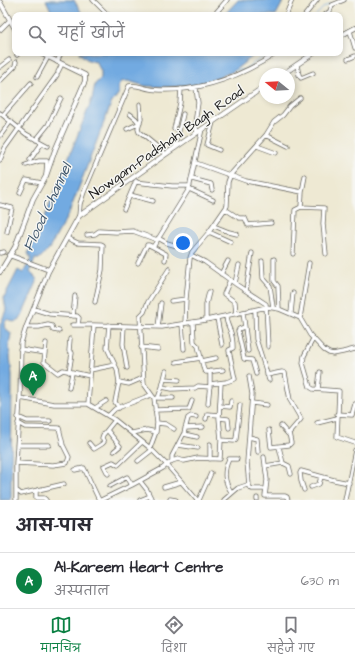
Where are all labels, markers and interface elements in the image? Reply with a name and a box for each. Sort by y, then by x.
search box [12,12,343,56]
icon: search [26,23,48,45]
text: यहाँ खोजें [58,23,125,44]
north arrow [259,68,295,104]
street label: Nowgam-Padshahi Bagh Road [85,81,248,204]
water label: Flood Channel [18,158,78,254]
your location [173,233,193,253]
pin: A [20,363,46,396]
text: आस-पास [16,514,92,538]
text: Al-Kareem Heart Centre [54,557,223,578]
text: A [25,572,33,590]
text: 630 m [301,572,339,590]
text: अस्पताल [54,582,109,600]
tab: मानचित्र [40,614,81,660]
tab: दिशा [162,614,187,660]
tab: सहेजे गए [267,614,315,660]

